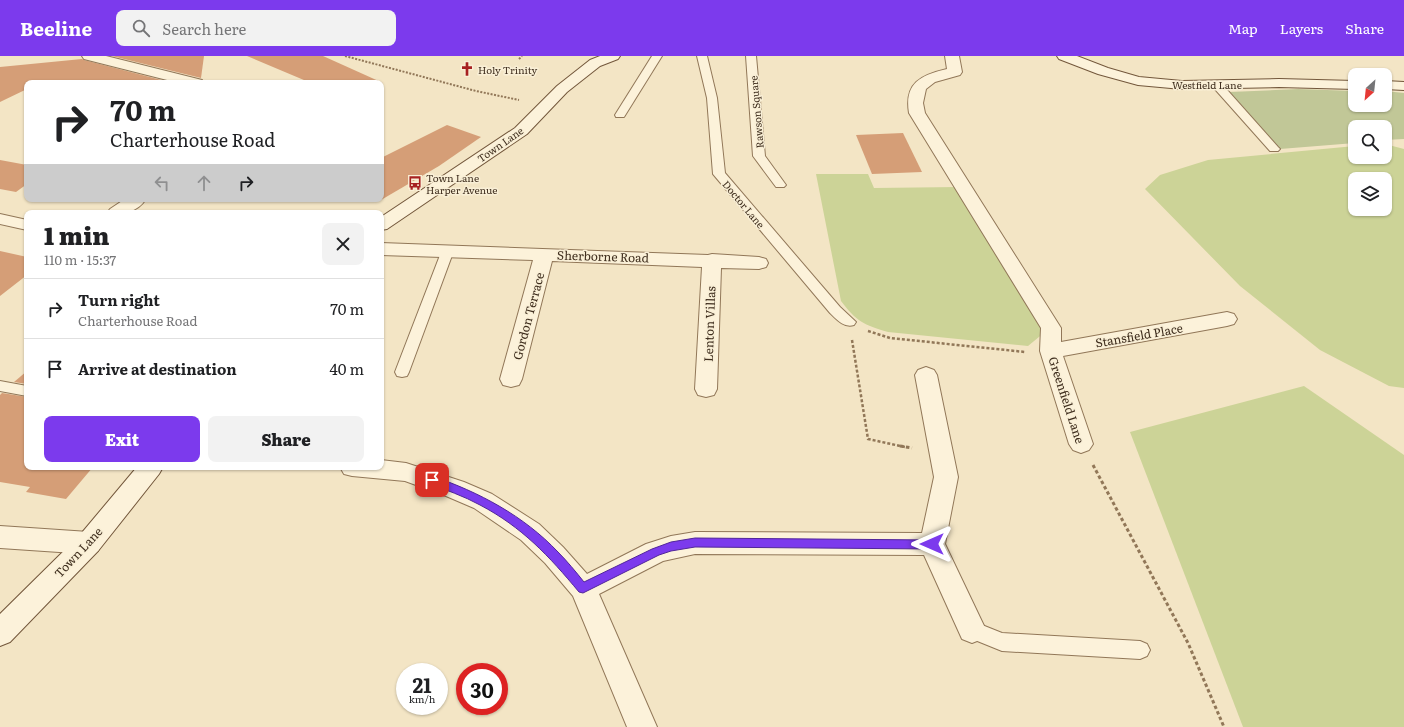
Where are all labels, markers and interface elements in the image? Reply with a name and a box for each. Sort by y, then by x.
search box [116,10,396,46]
text: Beeline [20,14,92,42]
icon: search [130,17,152,39]
text: Search here [162,17,246,40]
text: Map [1228,18,1258,38]
text: Layers [1280,18,1323,38]
text: Share [1345,18,1384,38]
church icon: Holy Trinity [459,61,475,77]
place label: Holy Trinity [478,62,538,77]
north arrow [1348,68,1392,112]
map controls [1348,68,1392,216]
street label: Rawson Square [745,75,767,149]
street label: Westfield Lane [1172,77,1242,92]
text: 70 m [110,88,176,130]
icon: right [44,96,96,148]
button: search [1348,120,1392,164]
street label: Town Lane [474,123,526,165]
text: Charterhouse Road [110,126,275,153]
place label: Town Lane Harper Avenue [426,170,498,197]
icon: left [151,172,173,194]
icon: ahead [193,172,215,194]
icon: right [235,172,257,194]
button: layers [1348,172,1392,216]
bus stop icon: Town Lane Harper Avenue [407,175,423,191]
street label: Doctor Lane [719,177,769,231]
text: 1 min [44,217,109,252]
button: close [322,223,364,265]
street label: Sherborne Road [557,245,650,267]
text: 110 m · 15:37 [44,250,116,269]
street label: Gordon Terrace [508,270,548,362]
street label: Lenton Villas [699,285,719,362]
text: Turn right [78,288,160,311]
text: 70 m [330,297,364,320]
icon: right [44,298,66,320]
text: Charterhouse Road [78,311,197,330]
street label: Stansfield Place [1094,318,1184,352]
street label: Greenfield Lane [1044,354,1090,446]
text: Arrive at destination [78,357,237,380]
text: 40 m [330,357,364,380]
icon: arrive [44,358,66,380]
button: Exit [44,416,200,462]
button: Share [208,416,364,462]
pin [415,463,449,497]
icon: arrive [421,469,443,491]
street label: Town Lane [50,523,106,581]
position arrow [911,523,953,565]
speed limit sign: 30 [456,663,508,715]
text: 21 [412,669,432,699]
text: km/h [409,691,435,706]

